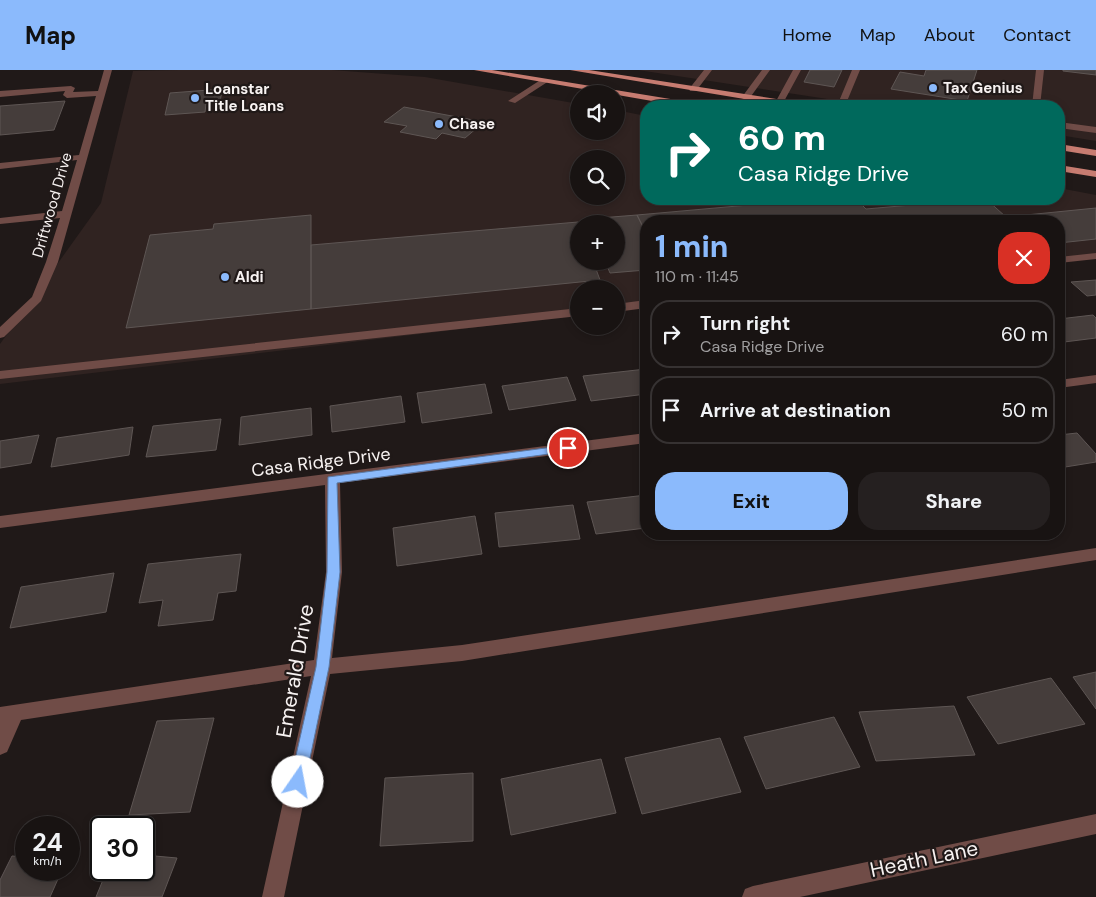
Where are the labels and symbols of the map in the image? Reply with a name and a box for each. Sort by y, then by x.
place label: Tax Genius [943,78,1023,98]
place label: Loanstar Title Loans [205,79,284,116]
marker: Tax Genius [927,82,939,94]
marker: Loanstar Title Loans [189,92,201,104]
place label: Chase [449,114,495,134]
marker: Chase [433,118,445,130]
street label: Driftwood Drive [27,150,77,260]
place label: Aldi [235,267,264,287]
marker: Aldi [219,271,231,283]
pin [547,427,589,469]
street label: Casa Ridge Drive [250,442,392,482]
street label: Emerald Drive [270,602,321,740]
position arrow [271,755,323,807]
speed limit sign: 30 [90,816,155,881]
street label: Heath Lane [867,834,981,884]

